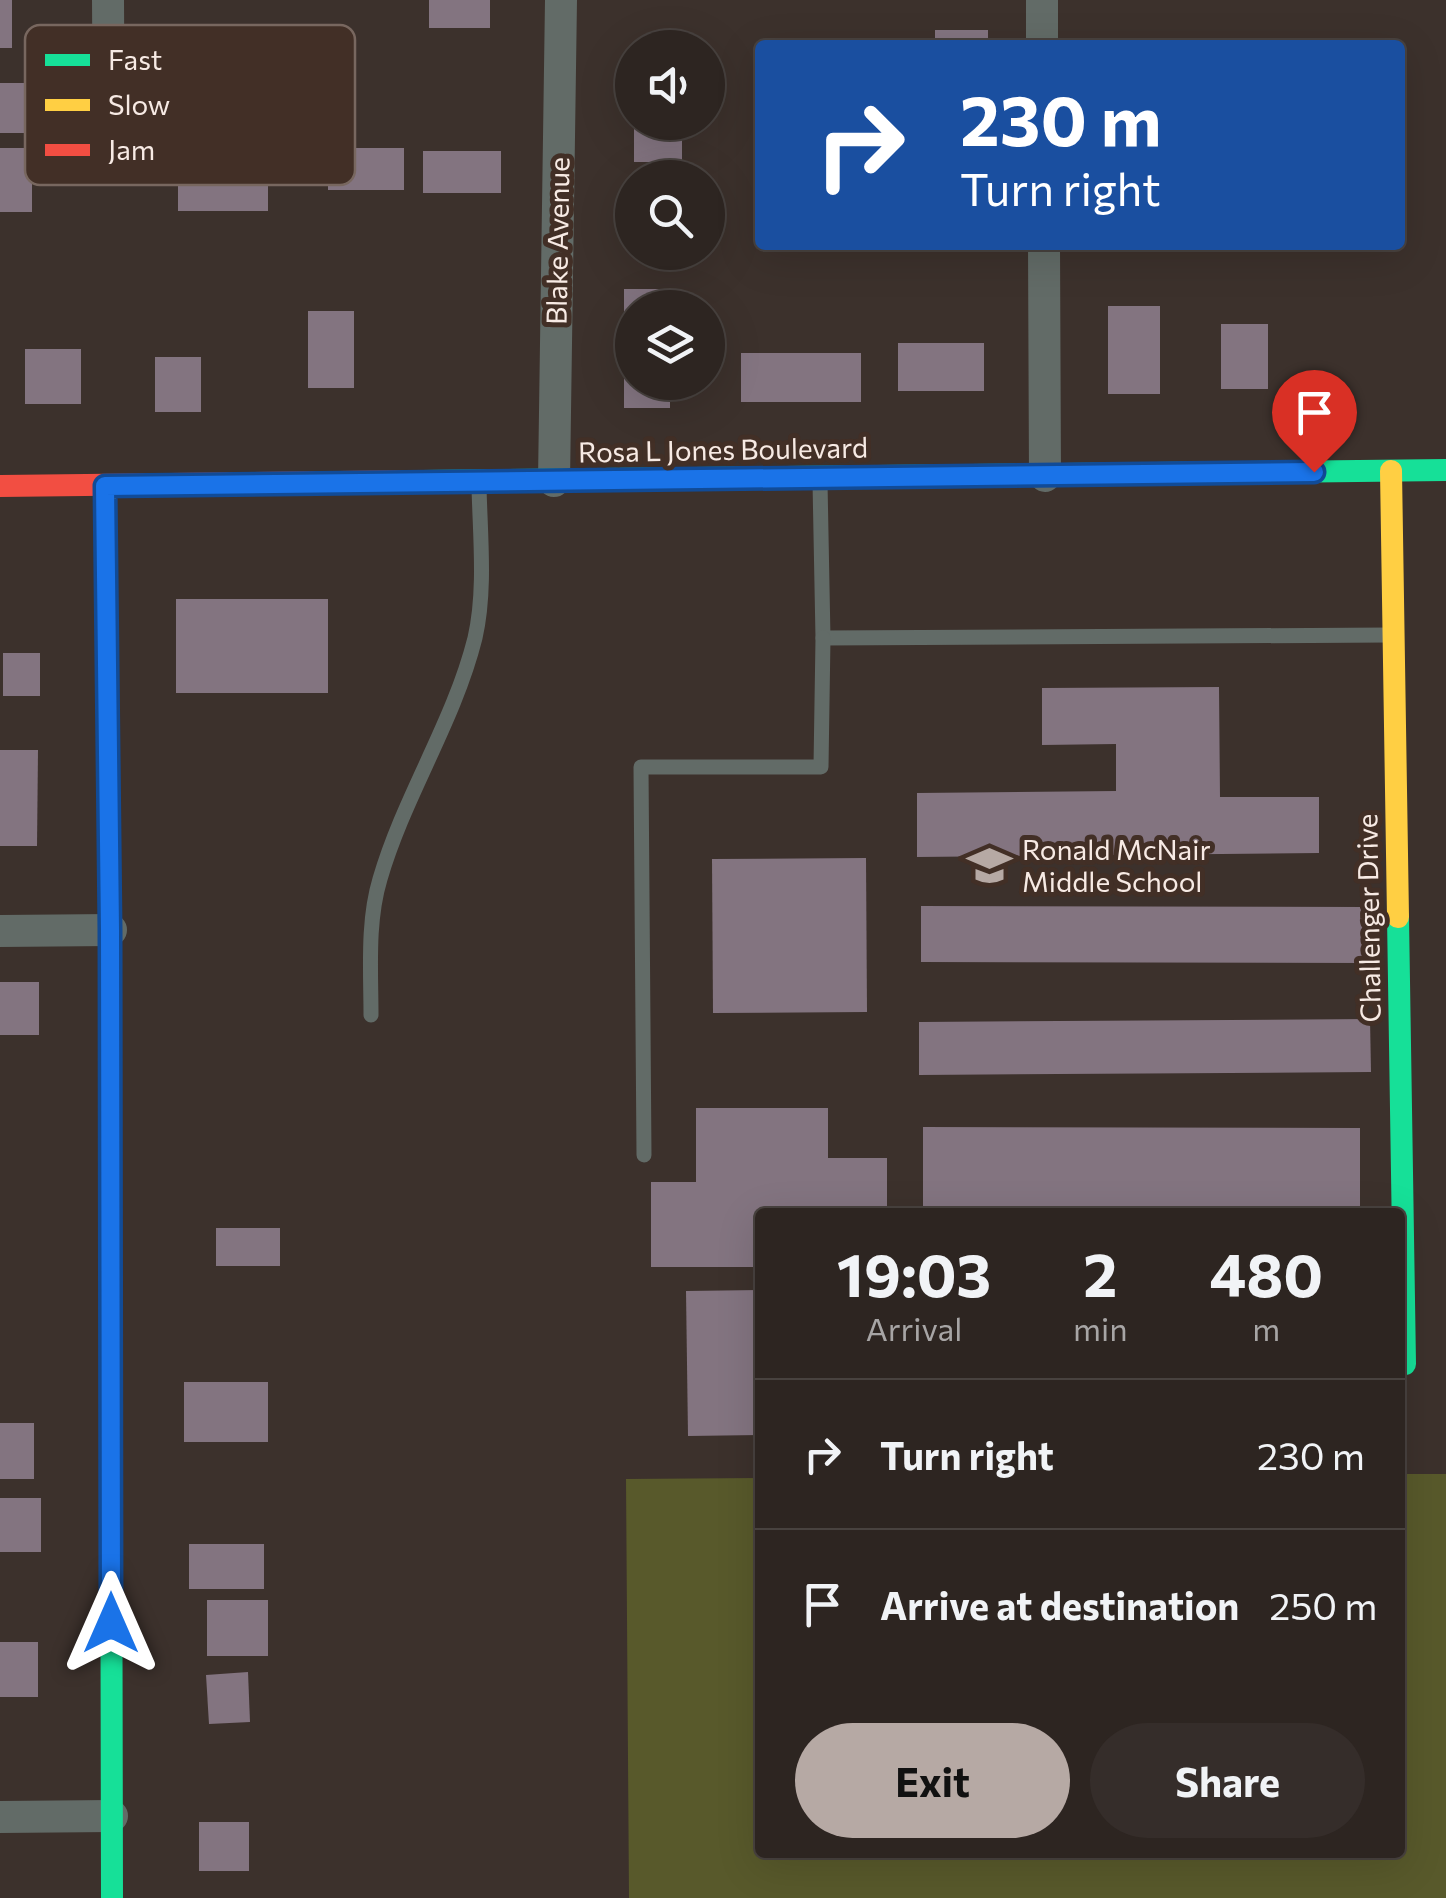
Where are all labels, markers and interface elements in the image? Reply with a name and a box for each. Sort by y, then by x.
legend [25,25,355,185]
map controls [615,30,725,400]
button: sound [615,30,725,140]
text: Fast [108,42,162,76]
text: 230 m [960,75,1162,160]
icon: right [795,80,925,210]
text: Slow [108,87,170,121]
text: Jam [108,132,155,166]
street label: Blake Avenue [539,157,575,325]
button: search [615,160,725,270]
text: Turn right [960,160,1161,215]
button: layers [615,290,725,400]
pin [1272,370,1357,473]
icon: arrive [1287,385,1342,440]
street label: Rosa L Jones Boulevard [578,429,868,469]
street label: Challenger Drive [1349,813,1387,1023]
place label: Ronald McNair Middle School [1022,832,1211,898]
school or university icon: Ronald McNair Middle School [965,841,1013,889]
text: 19:03 [837,1236,991,1309]
text: 2 [1083,1236,1117,1309]
text: 480 [1209,1236,1323,1309]
text: Arrival [866,1308,962,1348]
text: min [1073,1308,1128,1348]
text: m [1252,1308,1280,1348]
icon: right [795,1427,850,1482]
text: Turn right [880,1431,1054,1478]
text: 230 m [1257,1431,1365,1478]
position arrow [59,1571,163,1675]
icon: arrive [795,1577,850,1632]
text: Arrive at destination [880,1581,1239,1628]
text: 250 m [1269,1581,1378,1628]
button: Exit [795,1723,1070,1838]
button: Share [1090,1723,1365,1838]

